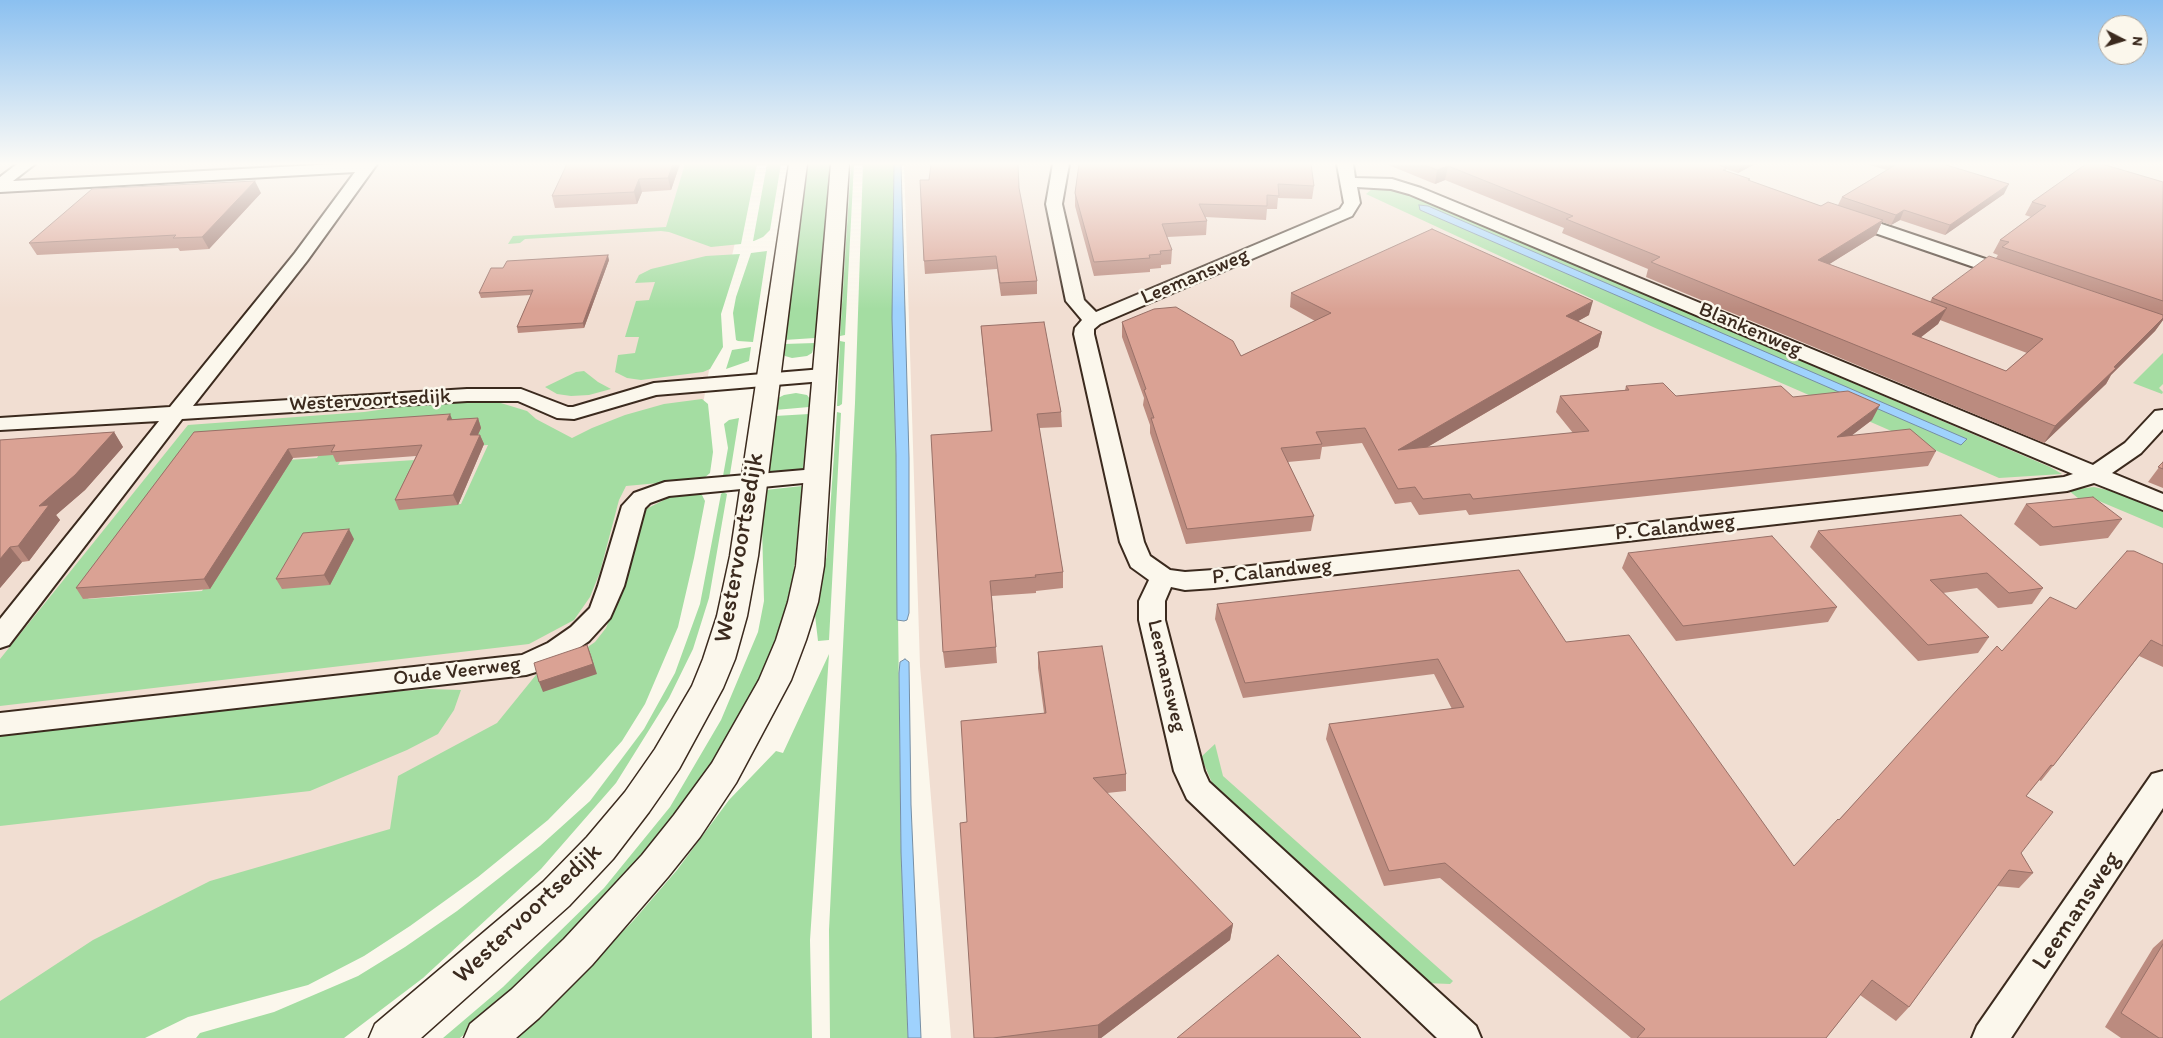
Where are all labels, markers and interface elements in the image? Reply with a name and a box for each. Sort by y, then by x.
north arrow [2098,15,2148,65]
text: N [2129,36,2146,47]
street label: Leemansweg [1137,243,1253,311]
street label: Blankenweg [1695,297,1805,363]
street label: Westervoortsedijk [289,384,451,418]
street label: Westervoortsedijk [709,451,771,645]
street label: P. Calandweg [1614,509,1736,547]
street label: P. Calandweg [1211,553,1333,591]
street label: Leemansweg [1141,617,1191,735]
street label: Oude Veerweg [392,652,522,692]
street label: Westervoortsedijk [447,837,609,991]
street label: Leemansweg [2026,846,2128,976]

